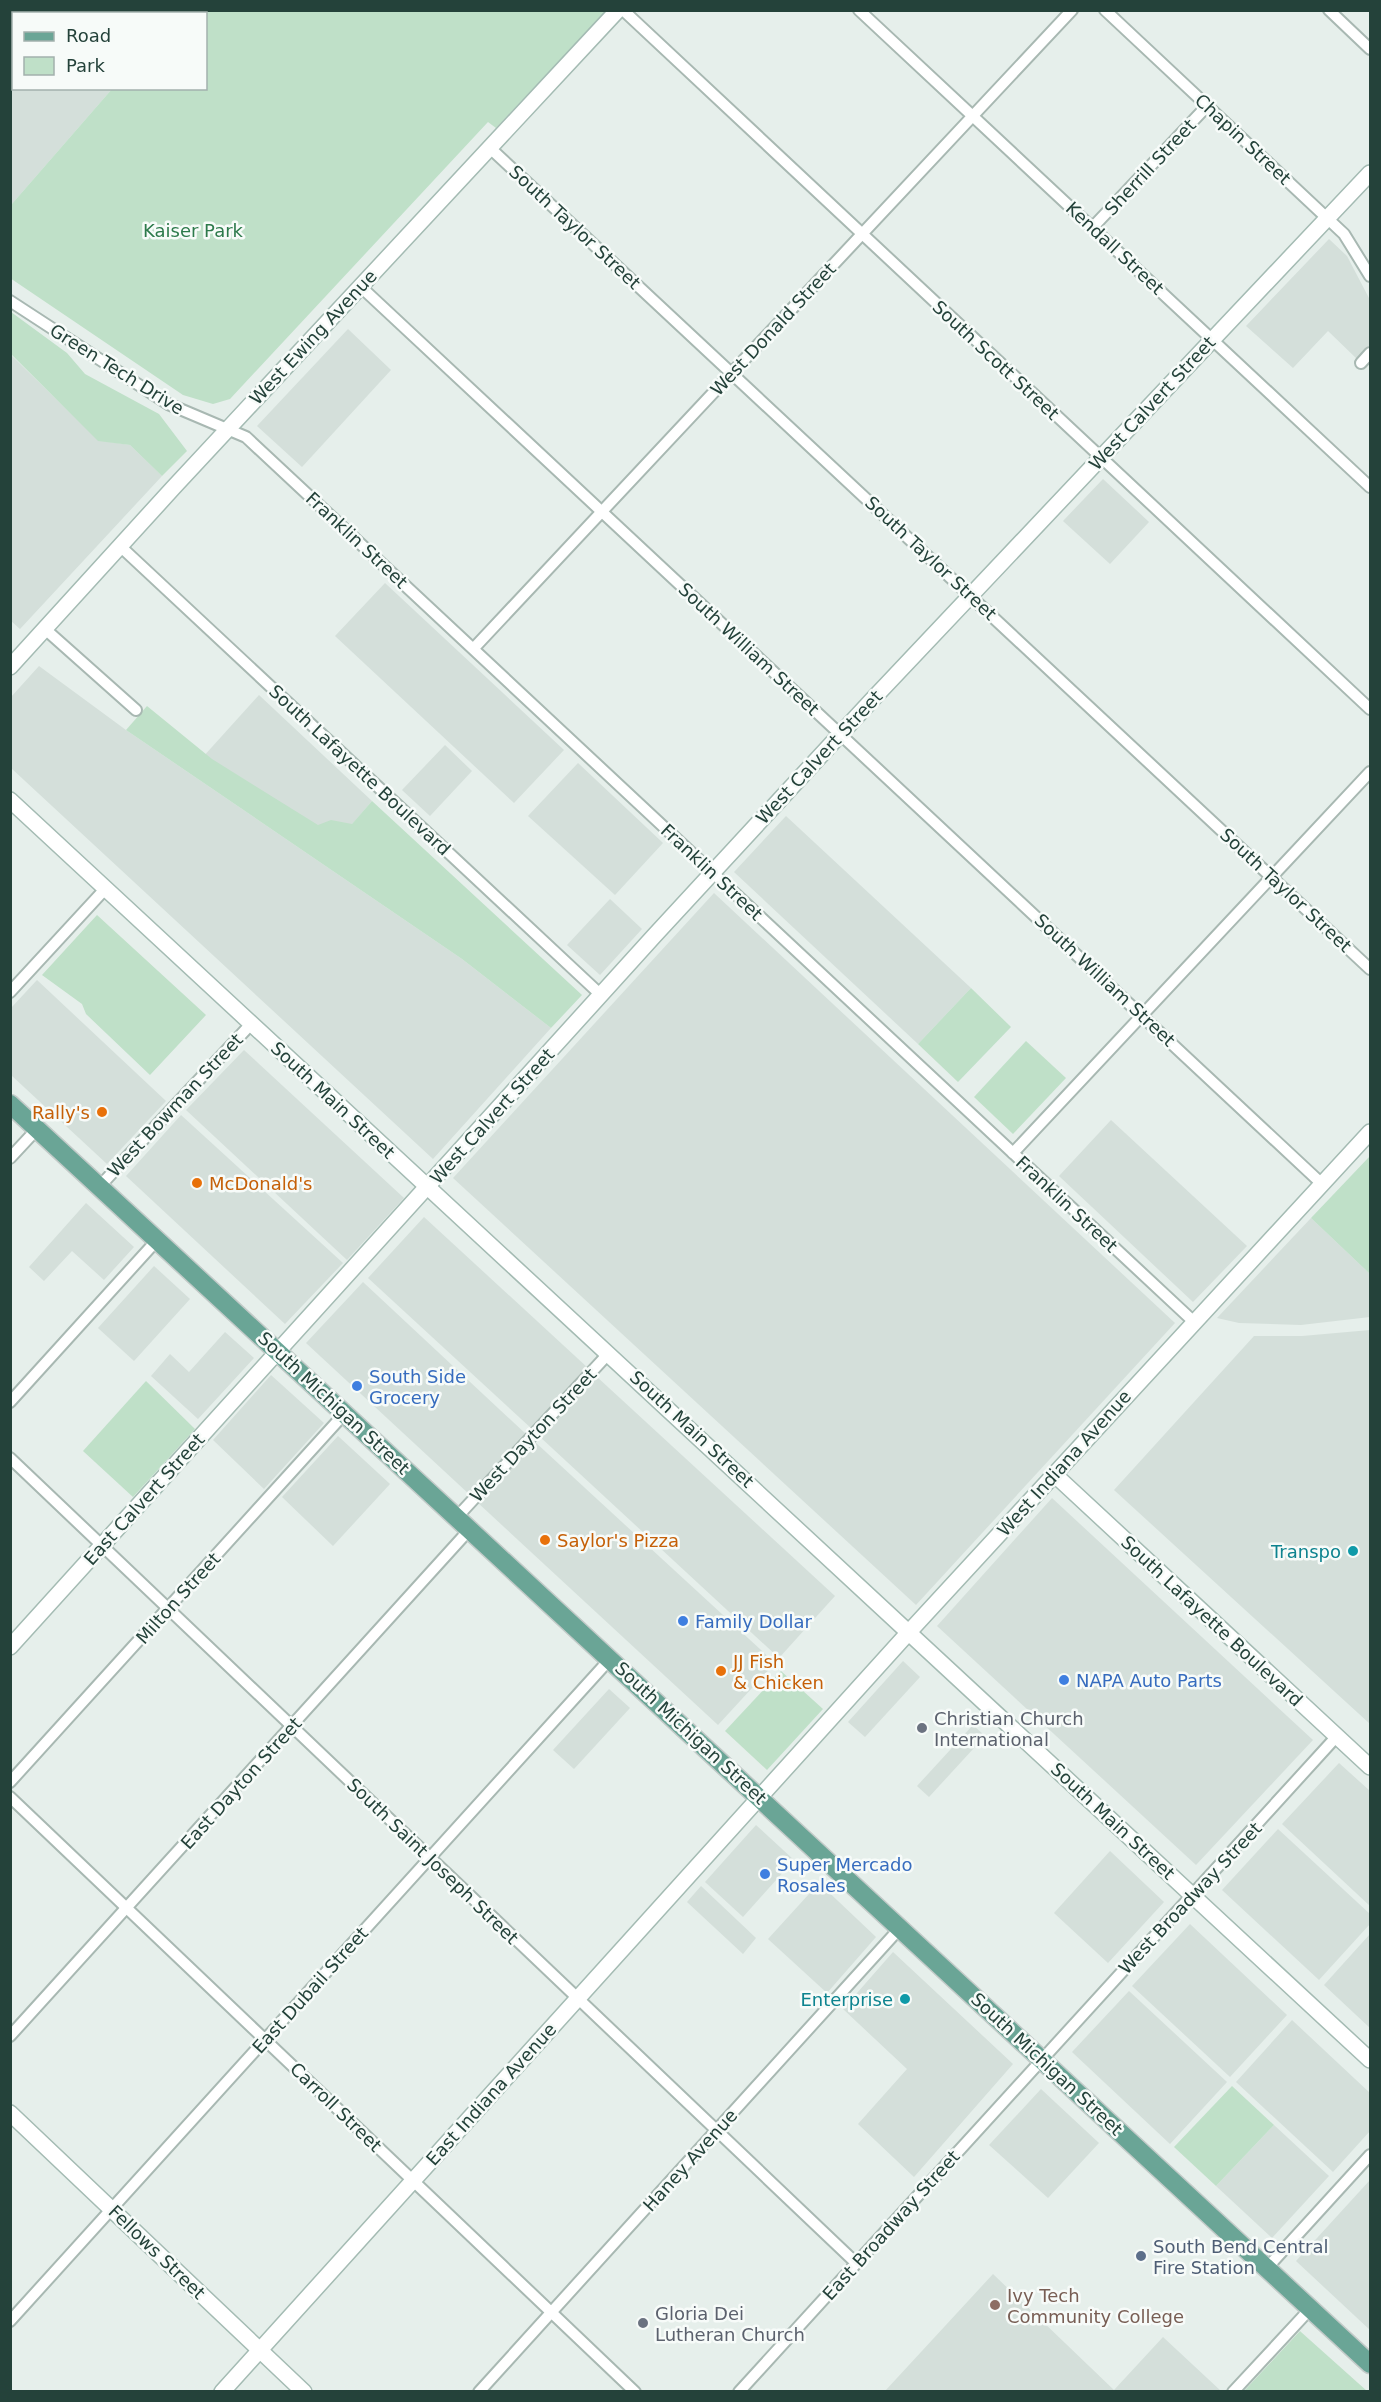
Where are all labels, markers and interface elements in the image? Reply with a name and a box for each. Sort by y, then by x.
legend [12,12,207,90]
text: Road [66,25,111,46]
text: Park [66,55,105,76]
street label: Chapin Street [1191,89,1295,189]
street label: Sherrill Street [1100,115,1200,219]
street label: South Taylor Street [505,161,645,293]
street label: Kendall Street [1062,197,1168,299]
park label: Kaiser Park [143,220,244,241]
street label: West Donald Street [706,258,840,400]
street label: West Ewing Avenue [245,265,381,409]
street label: South Scott Street [929,296,1063,424]
street label: Green Tech Drive [46,319,188,419]
street label: West Calvert Street [1085,332,1219,474]
street label: Franklin Street [302,488,412,592]
street label: South Taylor Street [861,492,1001,624]
street label: South William Street [674,578,824,720]
street label: South Lafayette Boulevard [265,680,455,860]
street label: West Calvert Street [752,686,886,828]
street label: Franklin Street [657,820,767,924]
street label: South Taylor Street [1216,824,1356,956]
street label: South William Street [1030,909,1180,1051]
street label: West Bowman Street [103,1029,247,1181]
street label: South Main Street [267,1037,399,1163]
street label: West Calvert Street [426,1044,558,1188]
place label: Rally's [32,1102,90,1123]
marker: Rally's [95,1105,109,1119]
street label: Franklin Street [1012,1152,1122,1256]
place label: McDonald's [209,1173,313,1194]
marker: McDonald's [190,1176,204,1190]
street label: South Michigan Street [254,1327,414,1479]
street label: West Dayton Street [466,1364,600,1506]
place label: South Side Grocery [369,1366,466,1408]
street label: South Main Street [626,1366,758,1492]
marker: South Side Grocery [350,1379,364,1393]
street label: West Indiana Avenue [993,1386,1135,1540]
street label: East Calvert Street [79,1429,209,1569]
place label: Saylor's Pizza [557,1530,679,1551]
street label: South Lafayette Boulevard [1117,1531,1307,1711]
marker: Saylor's Pizza [538,1533,552,1547]
place label: Transpo [1270,1541,1341,1562]
marker: Transpo [1346,1544,1360,1558]
street label: Milton Street [132,1548,224,1648]
place label: Family Dollar [695,1611,813,1632]
marker: Family Dollar [676,1614,690,1628]
place label: JJ Fish & Chicken [732,1651,824,1693]
street label: South Michigan Street [611,1657,771,1809]
marker: JJ Fish & Chicken [714,1664,728,1678]
place label: NAPA Auto Parts [1076,1670,1222,1691]
marker: NAPA Auto Parts [1057,1673,1071,1687]
place label: Christian Church International [934,1708,1084,1750]
street label: East Dayton Street [176,1713,306,1853]
marker: Christian Church International [915,1721,929,1735]
street label: South Main Street [1047,1758,1179,1884]
street label: South Saint Joseph Street [343,1774,523,1948]
street label: West Broadway Street [1114,1818,1266,1978]
place label: Super Mercado Rosales [777,1854,912,1896]
marker: Super Mercado Rosales [758,1867,772,1881]
street label: East Dubail Street [248,1923,372,2057]
street label: South Michigan Street [967,1988,1127,2140]
place label: Enterprise [800,1989,893,2010]
marker: Enterprise [898,1992,912,2006]
street label: East Indiana Avenue [422,2019,560,2169]
street label: Carroll Street [286,2058,386,2156]
street label: Haney Avenue [639,2105,741,2215]
street label: East Broadway Street [818,2146,964,2304]
street label: Fellows Street [104,2201,210,2303]
place label: South Bend Central Fire Station [1153,2236,1329,2278]
marker: South Bend Central Fire Station [1134,2249,1148,2263]
place label: Ivy Tech Community College [1007,2285,1184,2327]
marker: Ivy Tech Community College [988,2298,1002,2312]
place label: Gloria Dei Lutheran Church [655,2303,805,2345]
marker: Gloria Dei Lutheran Church [636,2316,650,2330]

